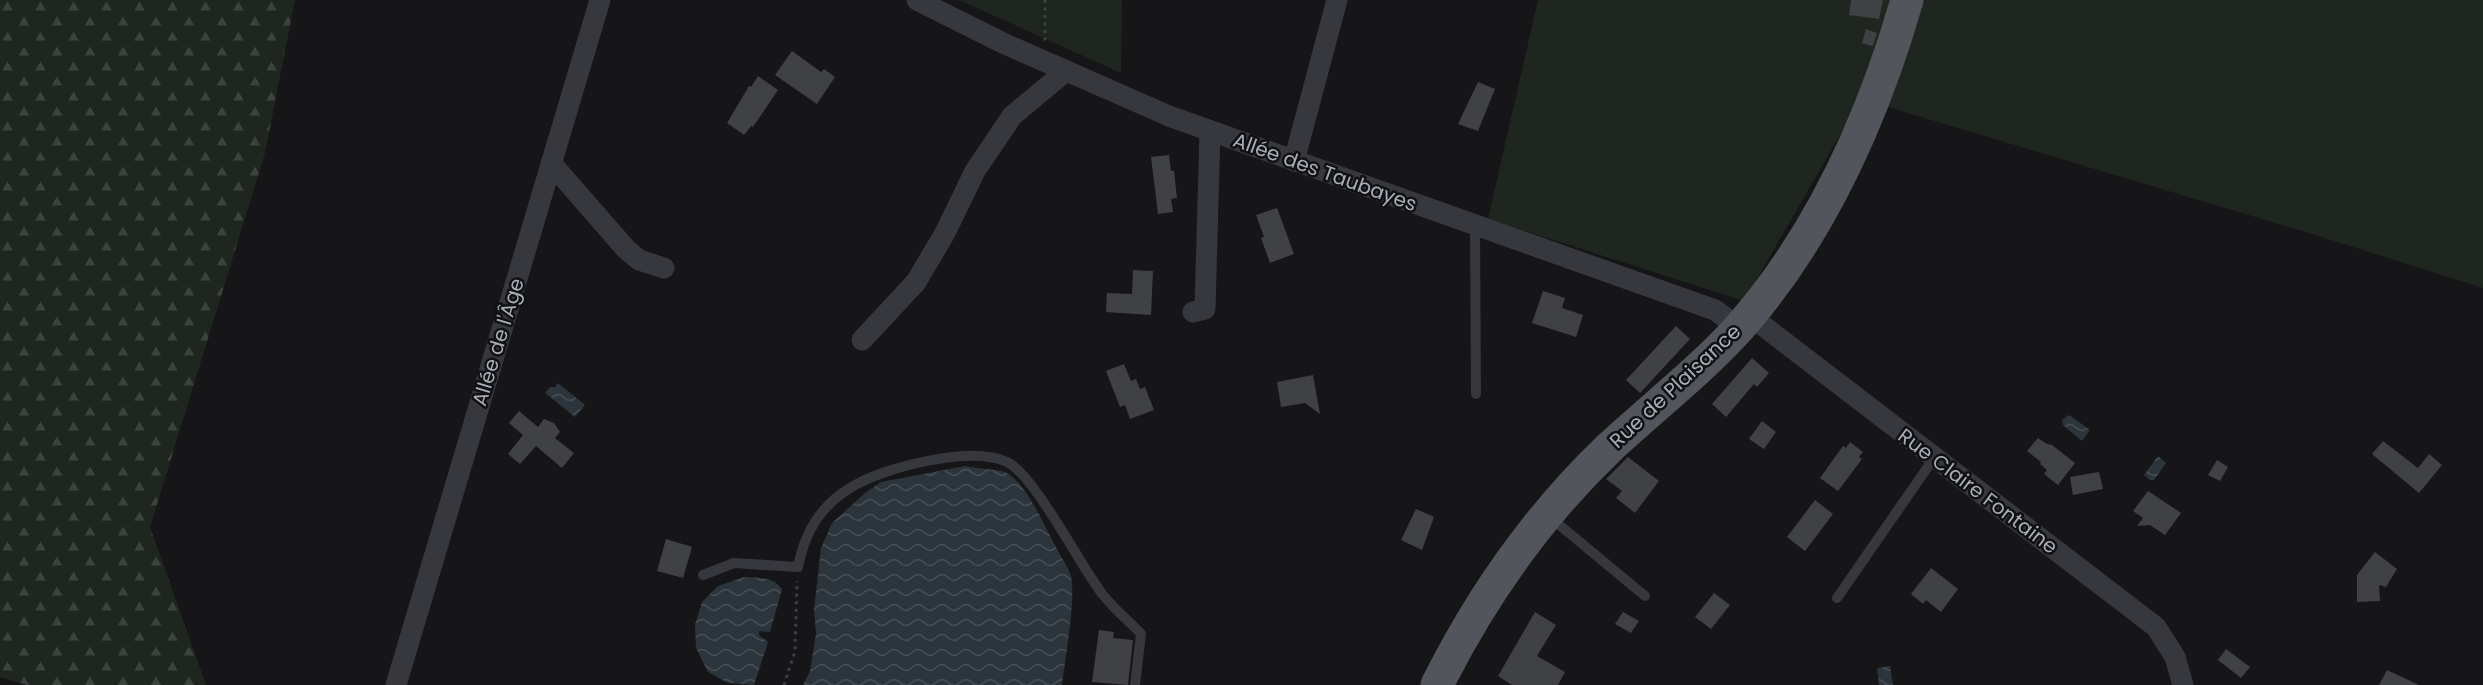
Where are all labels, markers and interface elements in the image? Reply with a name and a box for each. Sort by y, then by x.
street label: Allée des Taubayes [1229,126,1421,218]
street label: Allée de l'Âge [465,275,531,409]
street label: Rue de Plaisance [1603,318,1747,454]
street label: Rue Claire Fontaine [1892,422,2064,560]

